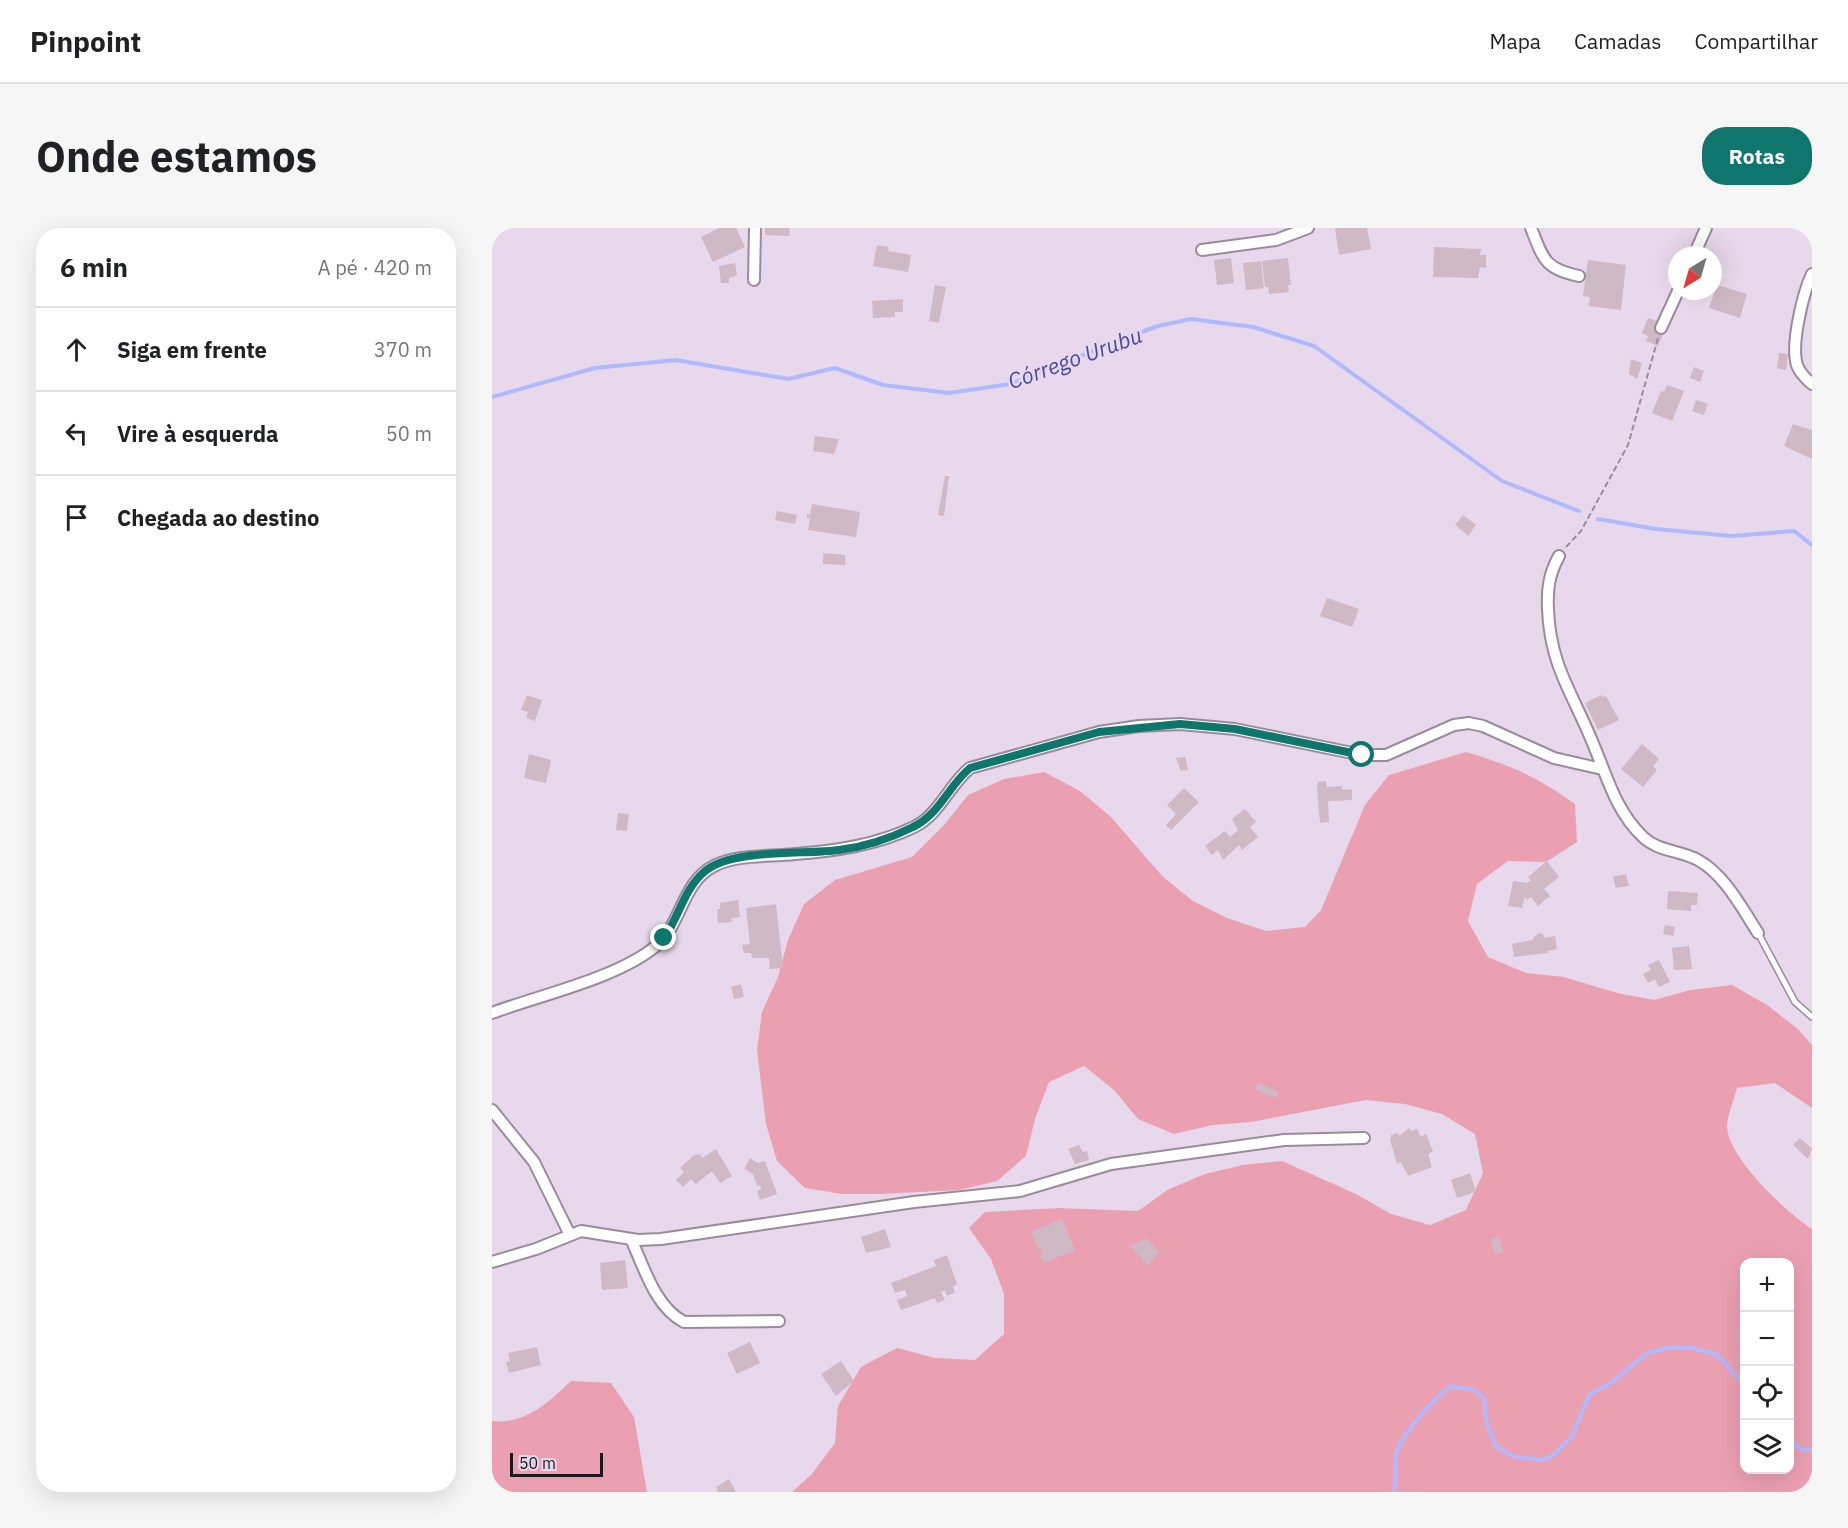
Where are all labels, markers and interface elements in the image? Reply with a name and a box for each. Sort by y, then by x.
text: Pinpoint [30,23,141,60]
text: Mapa [1489,27,1541,55]
text: Camadas [1574,27,1661,55]
text: Compartilhar [1694,27,1818,55]
button: Rotas [1702,127,1812,185]
text: Onde estamos [36,129,317,184]
north arrow [1668,246,1722,300]
text: 6 min [60,250,128,284]
text: A pé · 420 m [318,254,432,281]
water label: Córrego Urubu [1004,320,1146,395]
icon: ahead [60,333,93,366]
text: Siga em frente [117,335,267,364]
text: 370 m [374,336,432,363]
icon: left [60,417,93,450]
text: Vire à esquerda [117,419,279,448]
text: 50 m [386,420,432,447]
icon: arrive [60,501,93,534]
text: Chegada ao destino [117,503,320,532]
route start [1348,741,1374,767]
route end [650,924,676,950]
map controls [1740,1258,1794,1474]
button: + [1740,1258,1794,1312]
button: − [1740,1312,1794,1366]
button: locate [1740,1366,1794,1420]
button: layers [1740,1420,1794,1474]
scale bar [510,1450,603,1478]
text: 50 m [519,1453,556,1473]

